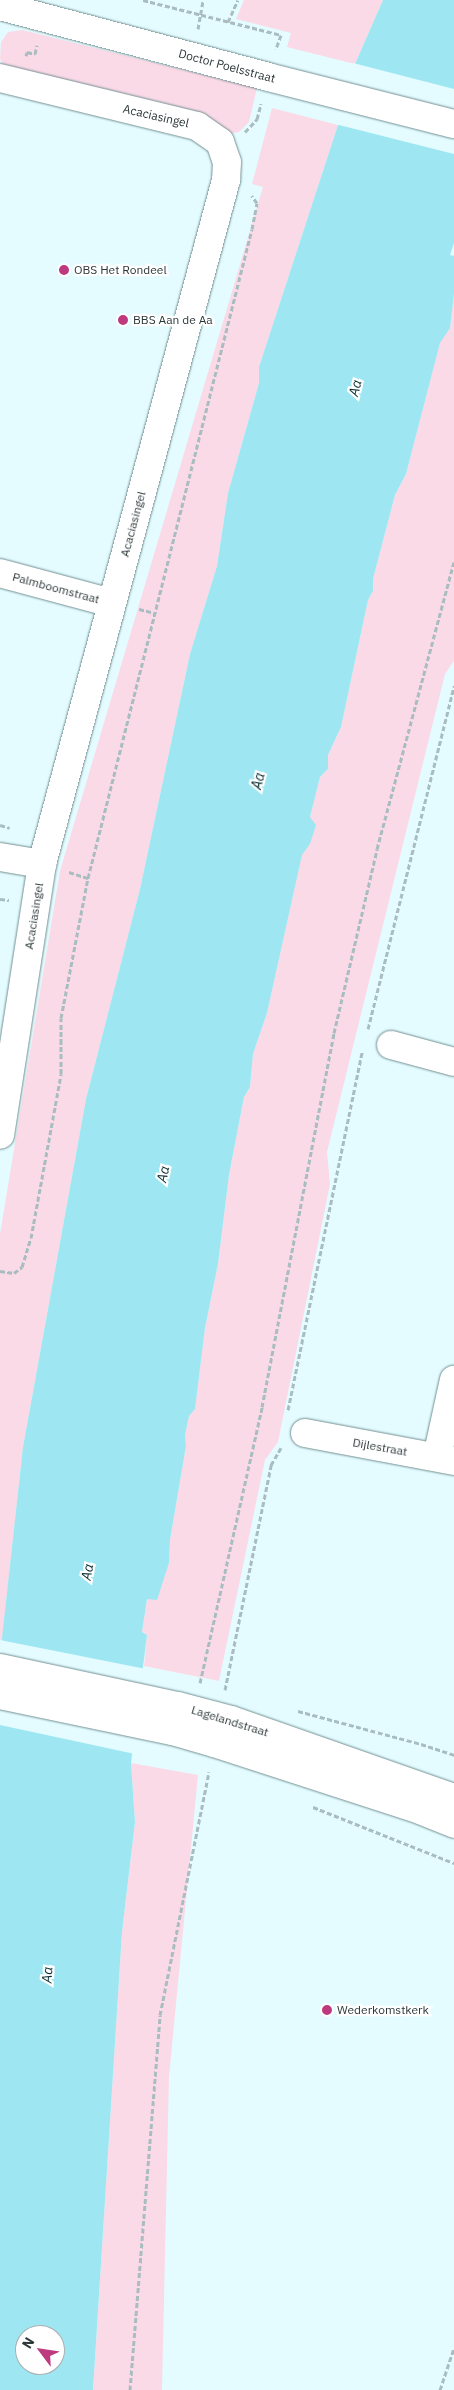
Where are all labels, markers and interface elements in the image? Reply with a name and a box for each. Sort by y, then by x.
street label: Doctor Poelsstraat [177,46,277,86]
street label: Acaciasingel [122,101,190,131]
place label: OBS Het Rondeel [74,263,167,277]
marker: OBS Het Rondeel [58,264,70,276]
place label: BBS Aan de Aa [133,313,213,327]
marker: BBS Aan de Aa [117,314,129,326]
water label: Aa [345,378,365,398]
street label: Acaciasingel [117,490,149,558]
street label: Palmboomstraat [11,569,101,607]
water label: Aa [248,771,268,791]
street label: Acaciasingel [22,882,46,950]
water label: Aa [153,1164,173,1184]
street label: Dijlestraat [352,1435,408,1459]
water label: Aa [77,1562,97,1582]
street label: Lagelandstraat [190,1702,270,1740]
water label: Aa [38,1966,56,1984]
place label: Wederkomstkerk [337,2003,429,2017]
marker: Wederkomstkerk [321,2004,333,2016]
north arrow [15,2325,65,2375]
text: N [18,2334,38,2352]

